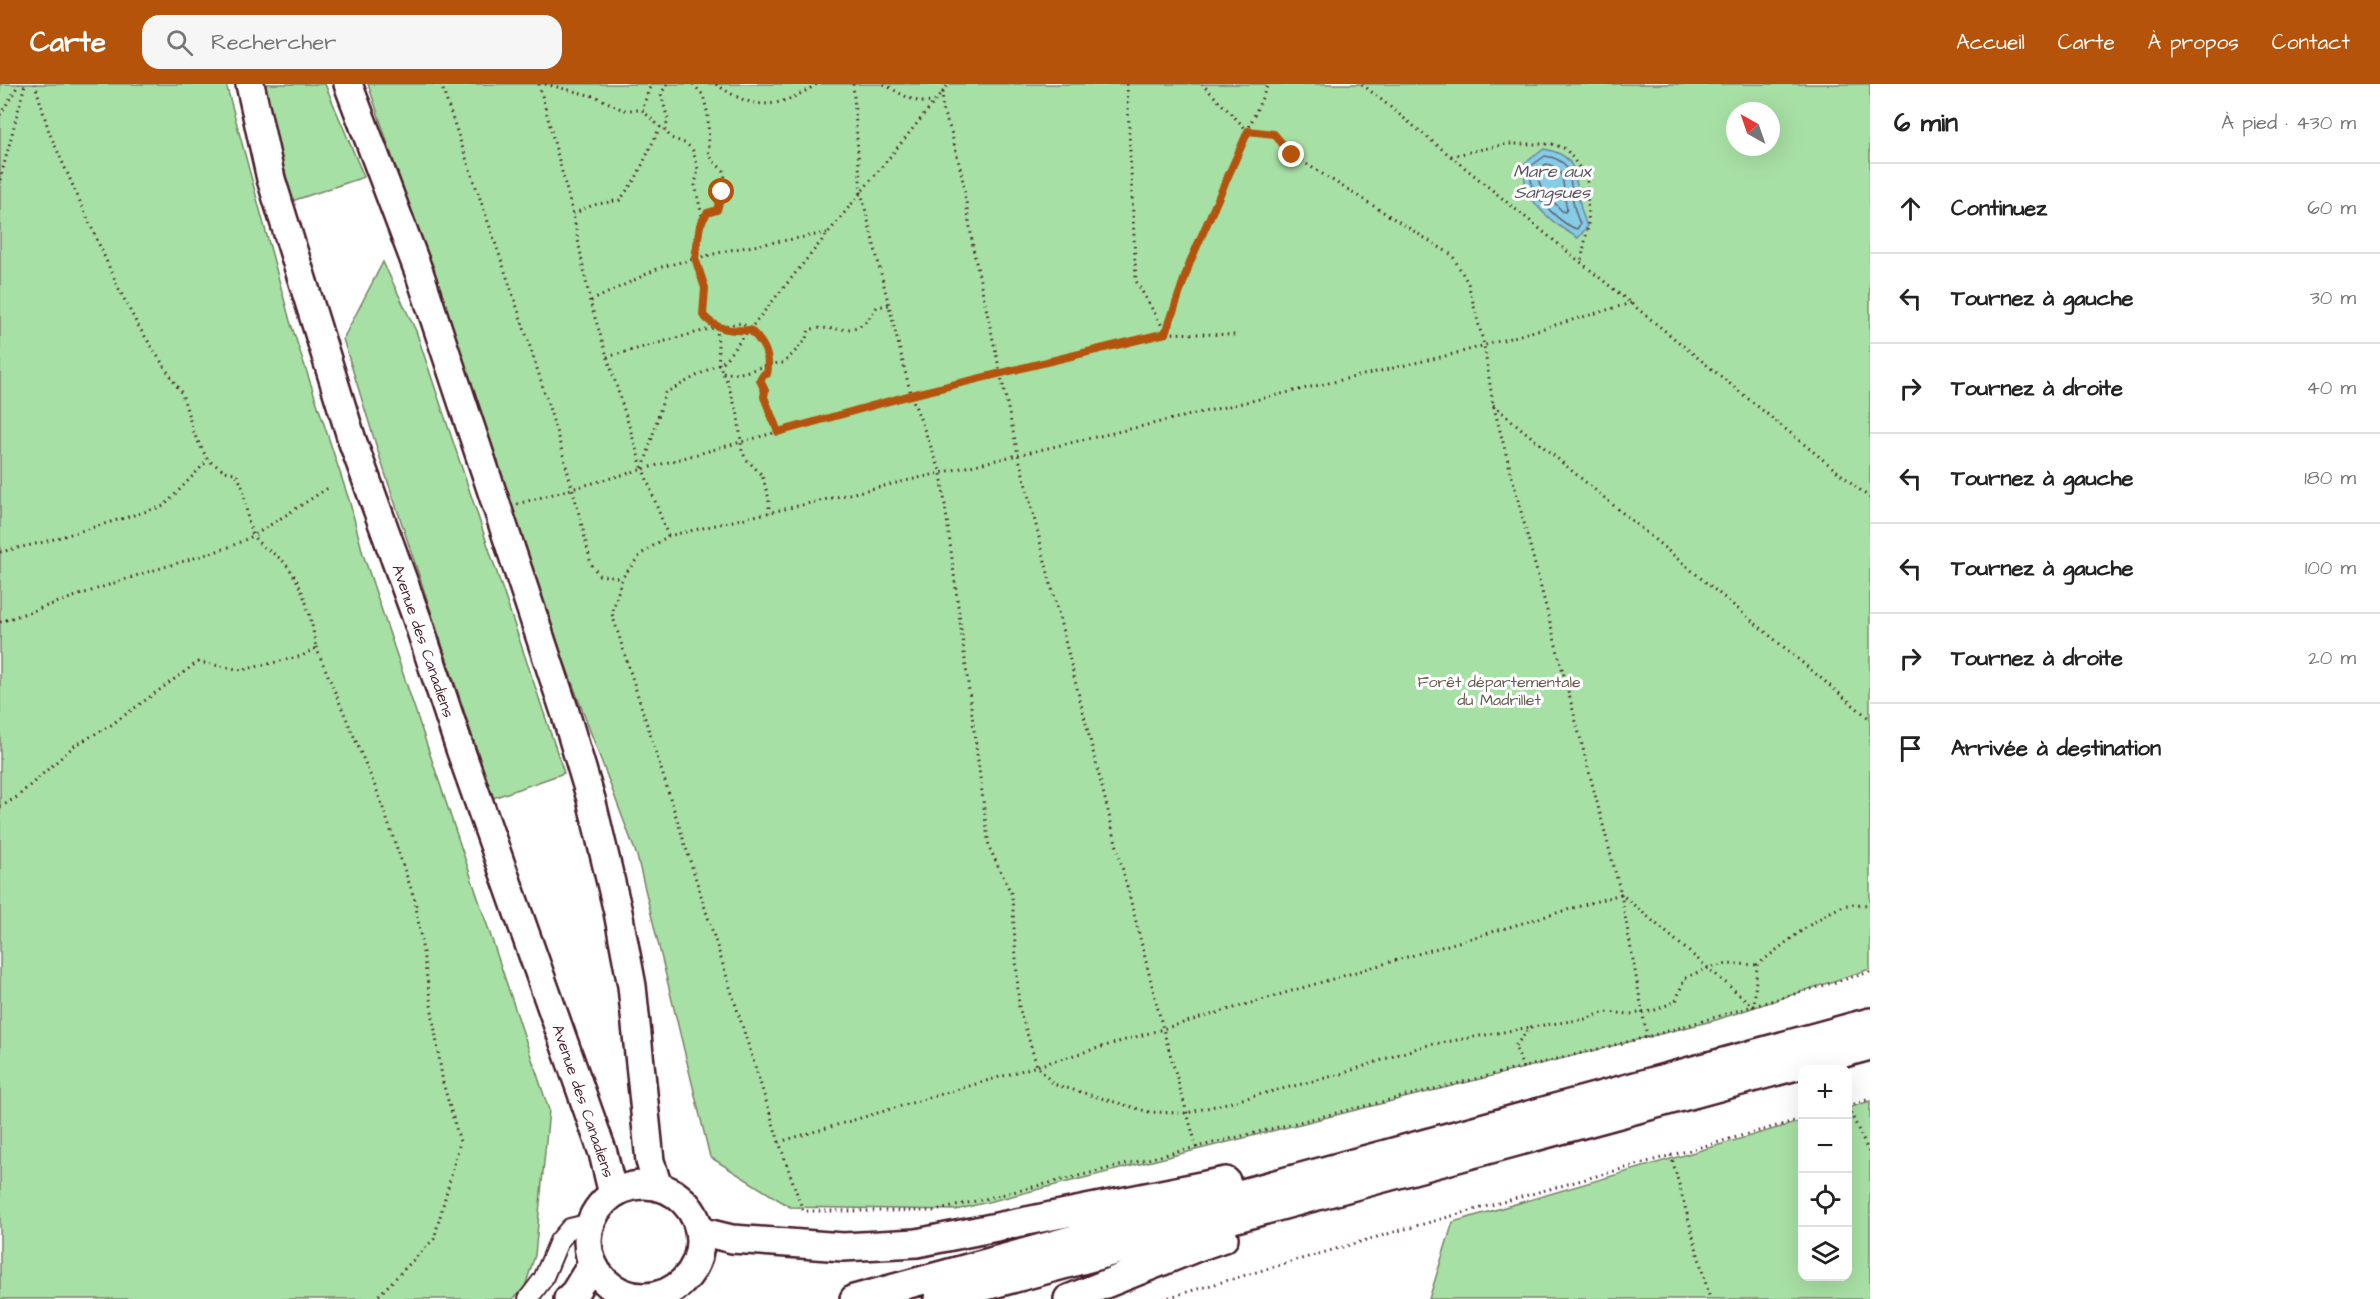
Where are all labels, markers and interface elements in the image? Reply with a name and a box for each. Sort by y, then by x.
search box [142,15,562,69]
text: Carte [30,23,106,62]
icon: search [163,26,196,59]
text: Rechercher [211,27,336,58]
text: Accueil [1956,28,2025,57]
text: Carte [2058,28,2115,57]
text: À propos [2148,28,2239,57]
text: Contact [2272,28,2350,57]
north arrow [1726,102,1780,156]
text: 6 min [1894,105,1958,141]
text: À pied · 430 m [2221,109,2356,137]
route end [1278,141,1304,167]
water label: Mare aux Sangsues [1513,159,1592,206]
route start [708,178,734,204]
icon: ahead [1894,192,1927,225]
text: Continuez [1951,193,2047,224]
text: 60 m [2307,194,2356,222]
icon: left [1894,282,1927,315]
text: Tournez à gauche [1951,283,2133,314]
text: 30 m [2310,284,2356,312]
icon: right [1894,372,1927,405]
text: Tournez à droite [1951,373,2123,404]
text: 40 m [2306,374,2356,402]
icon: left [1894,462,1927,495]
text: Tournez à gauche [1951,463,2133,494]
text: 180 m [2304,464,2356,492]
icon: left [1894,552,1927,585]
text: Tournez à gauche [1951,553,2133,584]
text: 100 m [2305,554,2356,582]
street label: Avenue des Canadiens [386,561,460,721]
icon: right [1894,642,1927,675]
text: Tournez à droite [1951,643,2123,674]
text: 20 m [2308,644,2356,672]
park label: Forêt départementale du Madrillet [1417,671,1581,711]
icon: arrive [1894,732,1927,765]
text: Arrivée à destination [1951,733,2161,764]
street label: Avenue des Canadiens [546,1021,620,1181]
map controls [1798,1065,1852,1281]
button: + [1798,1065,1852,1119]
button: − [1798,1119,1852,1173]
button: locate [1798,1173,1852,1227]
button: layers [1798,1227,1852,1281]

